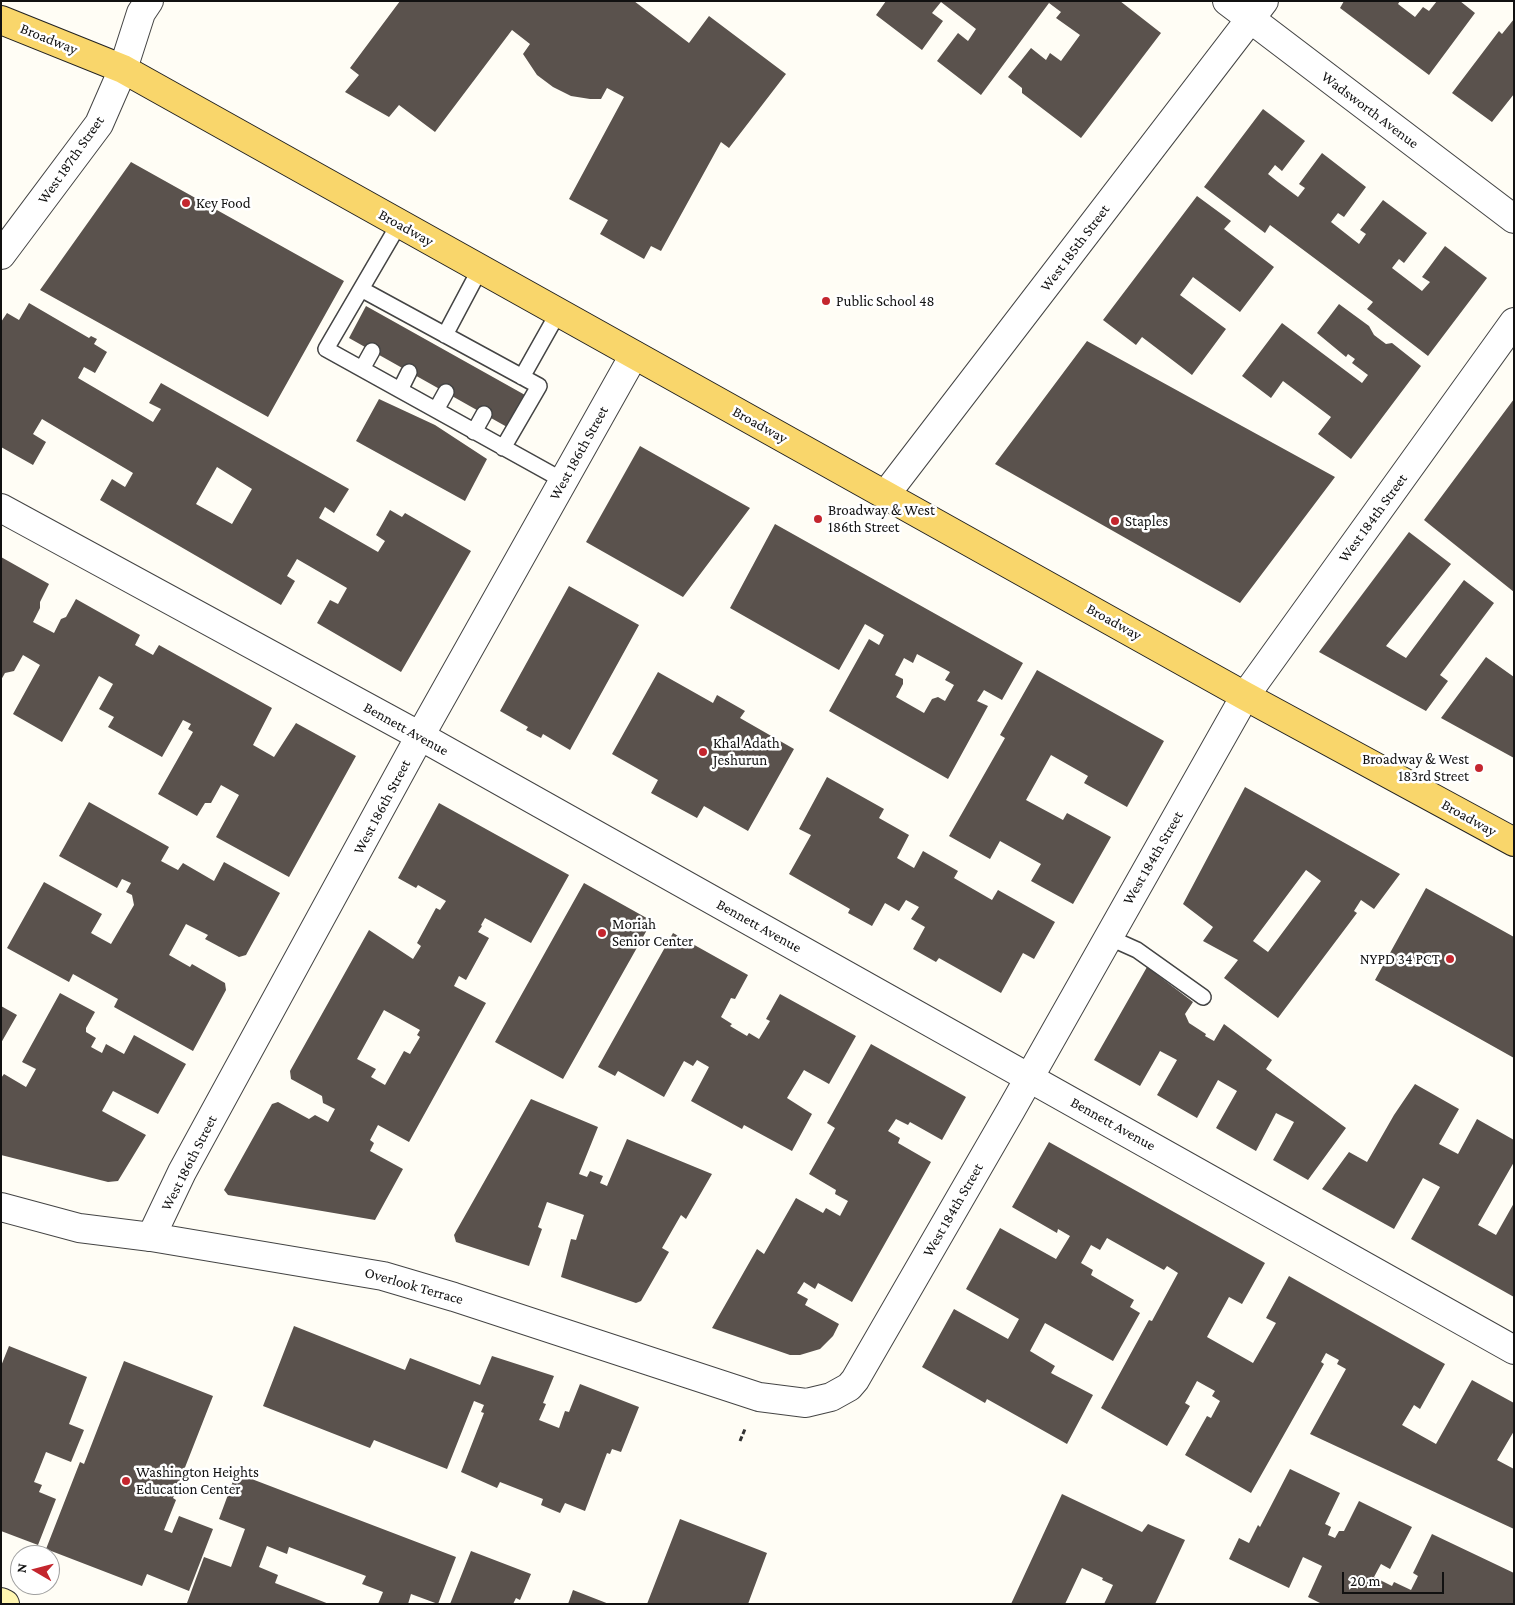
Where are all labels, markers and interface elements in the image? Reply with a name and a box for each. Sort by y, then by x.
street label: Broadway [18,19,80,59]
street label: Wadsworth Avenue [1318,67,1422,153]
street label: West 187th Street [34,112,108,208]
place label: Key Food [196,194,251,212]
marker: Key Food [180,197,192,209]
street label: West 185th Street [1036,201,1114,295]
street label: Broadway [375,206,437,250]
place label: Public School 48 [836,292,935,310]
marker: Public School 48 [820,295,832,307]
street label: West 186th Street [546,403,612,503]
street label: Broadway [729,403,791,447]
street label: West 184th Street [1335,470,1411,566]
place label: Broadway & West 186th Street [828,501,935,536]
place label: Staples [1125,512,1168,530]
marker: Broadway & West 186th Street [812,513,824,525]
marker: Staples [1109,515,1121,527]
street label: Broadway [1083,600,1145,644]
street label: Bennett Avenue [360,698,452,760]
place label: Khal Adath Jeshurun [713,734,780,769]
marker: Khal Adath Jeshurun [697,746,709,758]
place label: Broadway & West 183rd Street [1362,750,1469,785]
street label: West 186th Street [349,756,415,858]
marker: Broadway & West 183rd Street [1473,762,1485,774]
street label: Broadway [1438,796,1500,840]
street label: West 184th Street [1119,808,1187,908]
street label: Bennett Avenue [713,895,805,957]
place label: Moriah Senior Center [612,915,693,950]
marker: Moriah Senior Center [596,927,608,939]
place label: NYPD 34 PCT [1360,950,1440,968]
marker: NYPD 34 PCT [1444,953,1456,965]
street label: Bennett Avenue [1067,1093,1159,1155]
street label: West 186th Street [157,1112,221,1214]
street label: West 184th Street [919,1160,987,1260]
street label: Overlook Terrace [363,1263,465,1309]
place label: Washington Heights Education Center [136,1463,259,1498]
marker: Washington Heights Education Center [120,1475,132,1487]
north arrow [10,1545,60,1595]
text: N [13,1562,30,1574]
scale bar [1345,1562,1448,1594]
text: 20 m [1350,1573,1381,1589]

